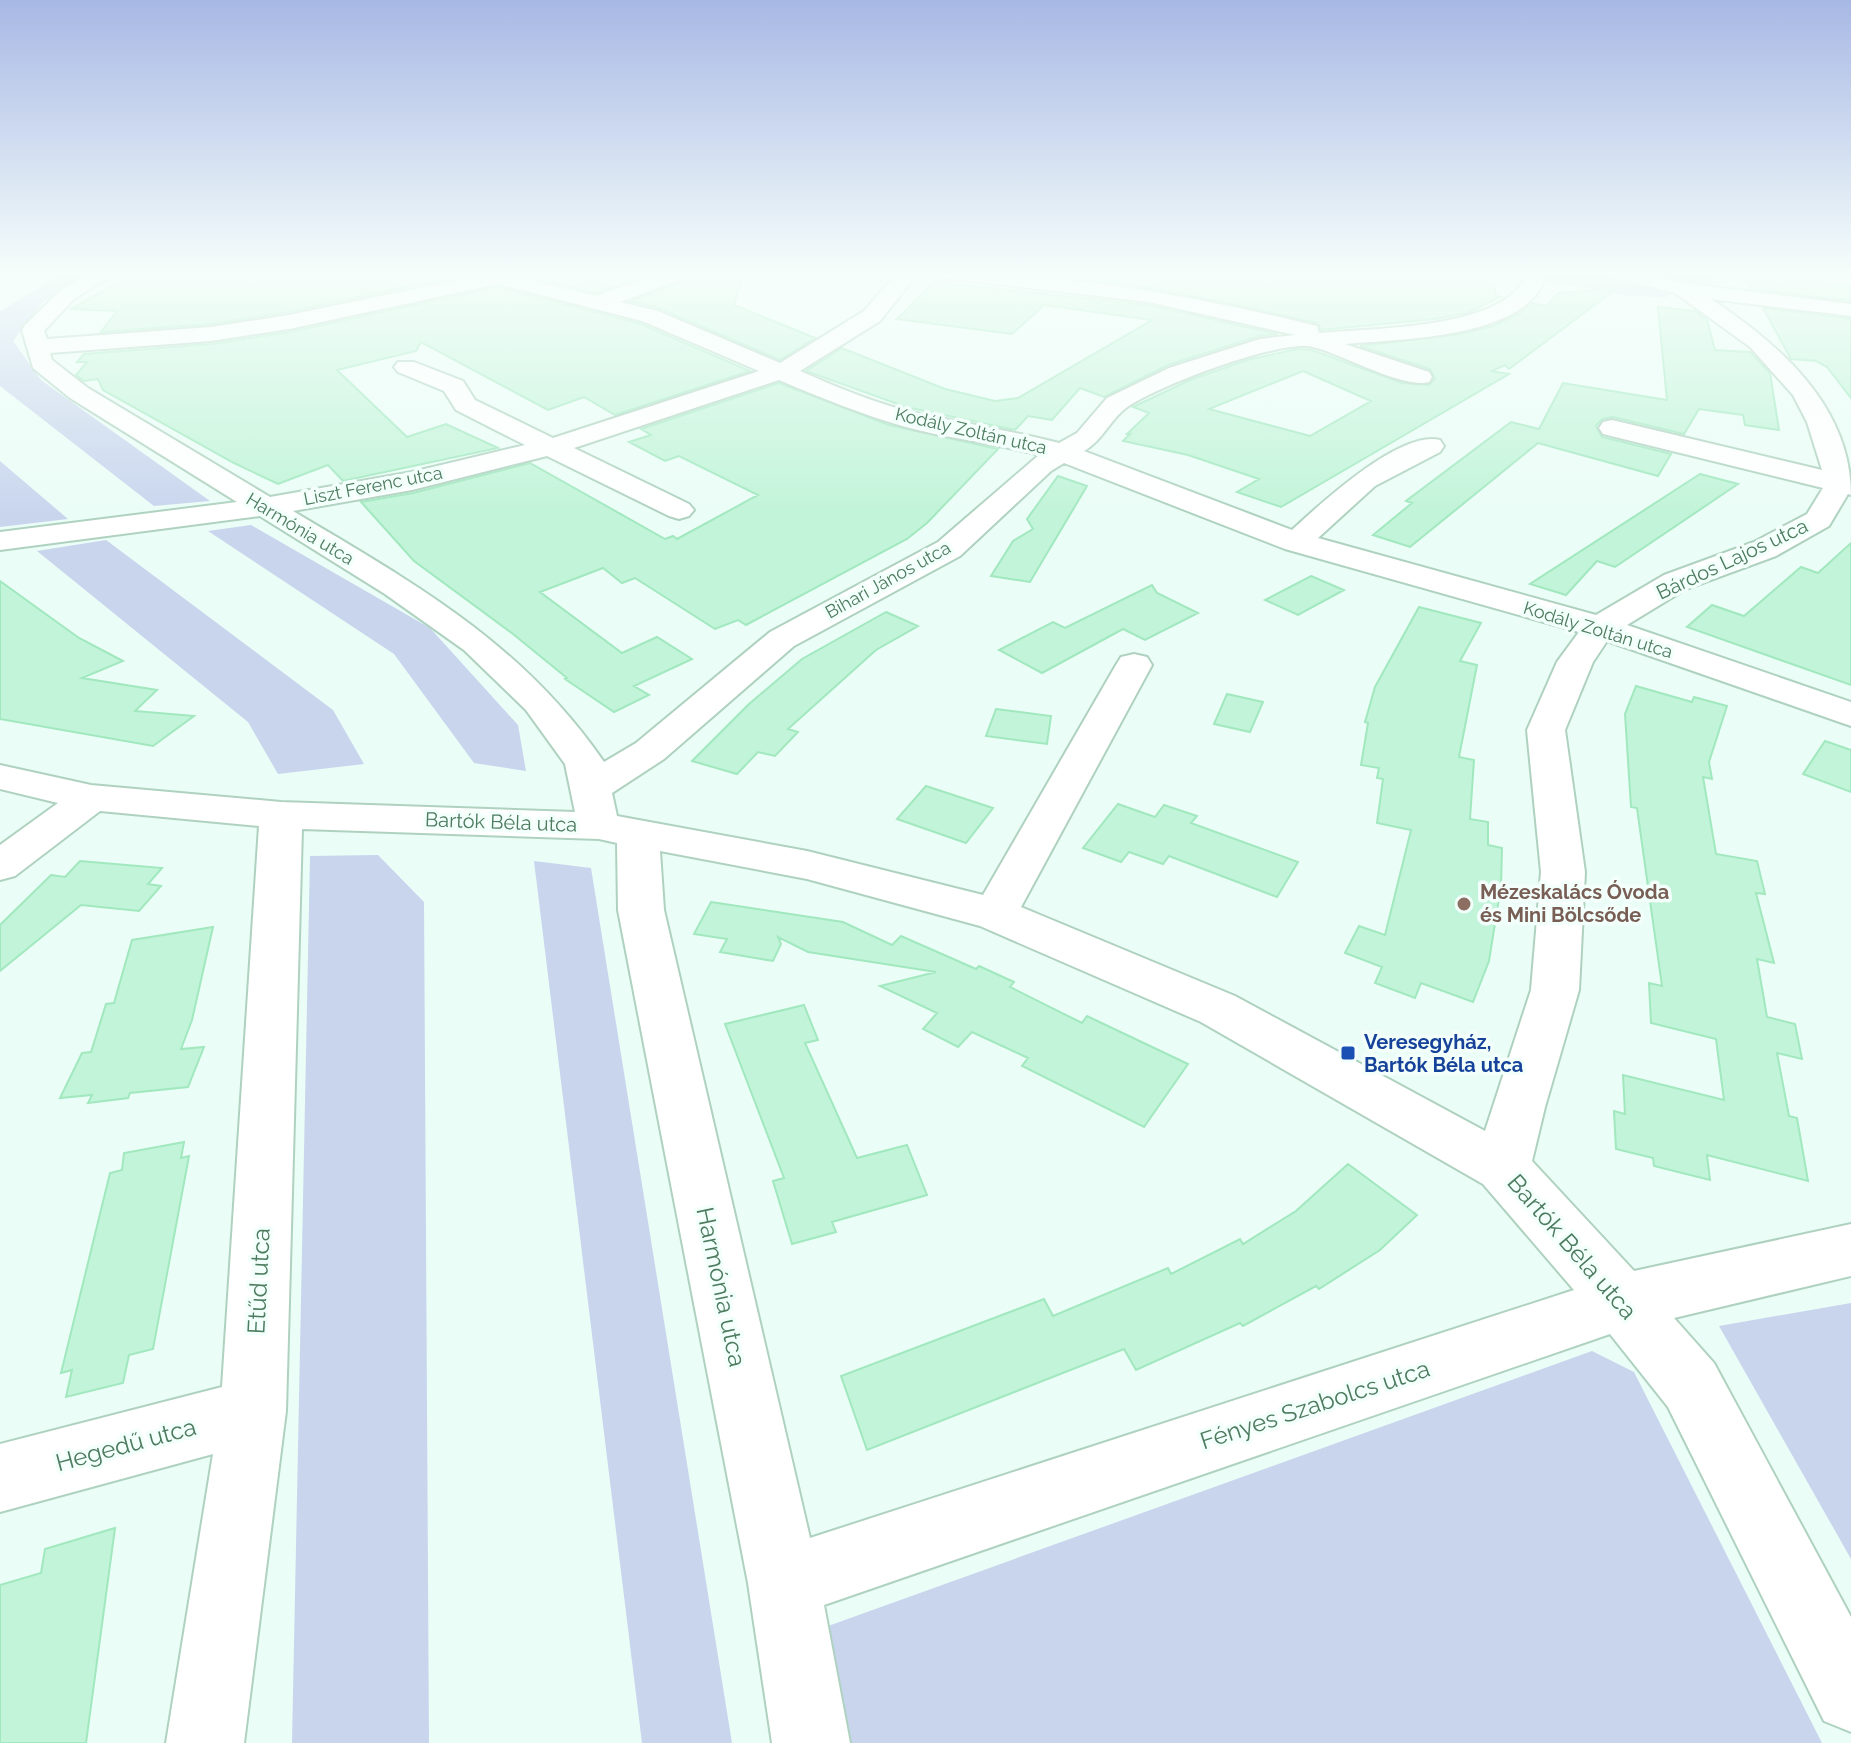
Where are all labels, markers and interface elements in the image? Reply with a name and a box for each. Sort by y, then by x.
street label: Kodály Zoltán utca [893,403,1049,458]
street label: Liszt Ferenc utca [302,462,444,509]
street label: Harmónia utca [243,488,358,569]
street label: Bárdos Lajos utca [1653,513,1811,605]
street label: Bihari János utca [822,537,954,623]
street label: Kodály Zoltán utca [1521,597,1675,662]
street label: Bartók Béla utca [425,807,577,837]
place label: Mézeskalács Óvoda és Mini Bölcsőde [1480,880,1669,927]
marker: Mézeskalács Óvoda és Mini Bölcsőde [1455,895,1473,913]
place label: Veresegyház, Bartók Béla utca [1364,1030,1523,1077]
marker: Veresegyház, Bartók Béla utca [1339,1044,1357,1062]
street label: Bartók Béla utca [1502,1168,1643,1325]
street label: Harmónia utca [690,1205,753,1369]
street label: Etűd utca [241,1227,276,1335]
street label: Fényes Szabolcs utca [1196,1354,1433,1455]
street label: Hegedű utca [52,1412,199,1477]

